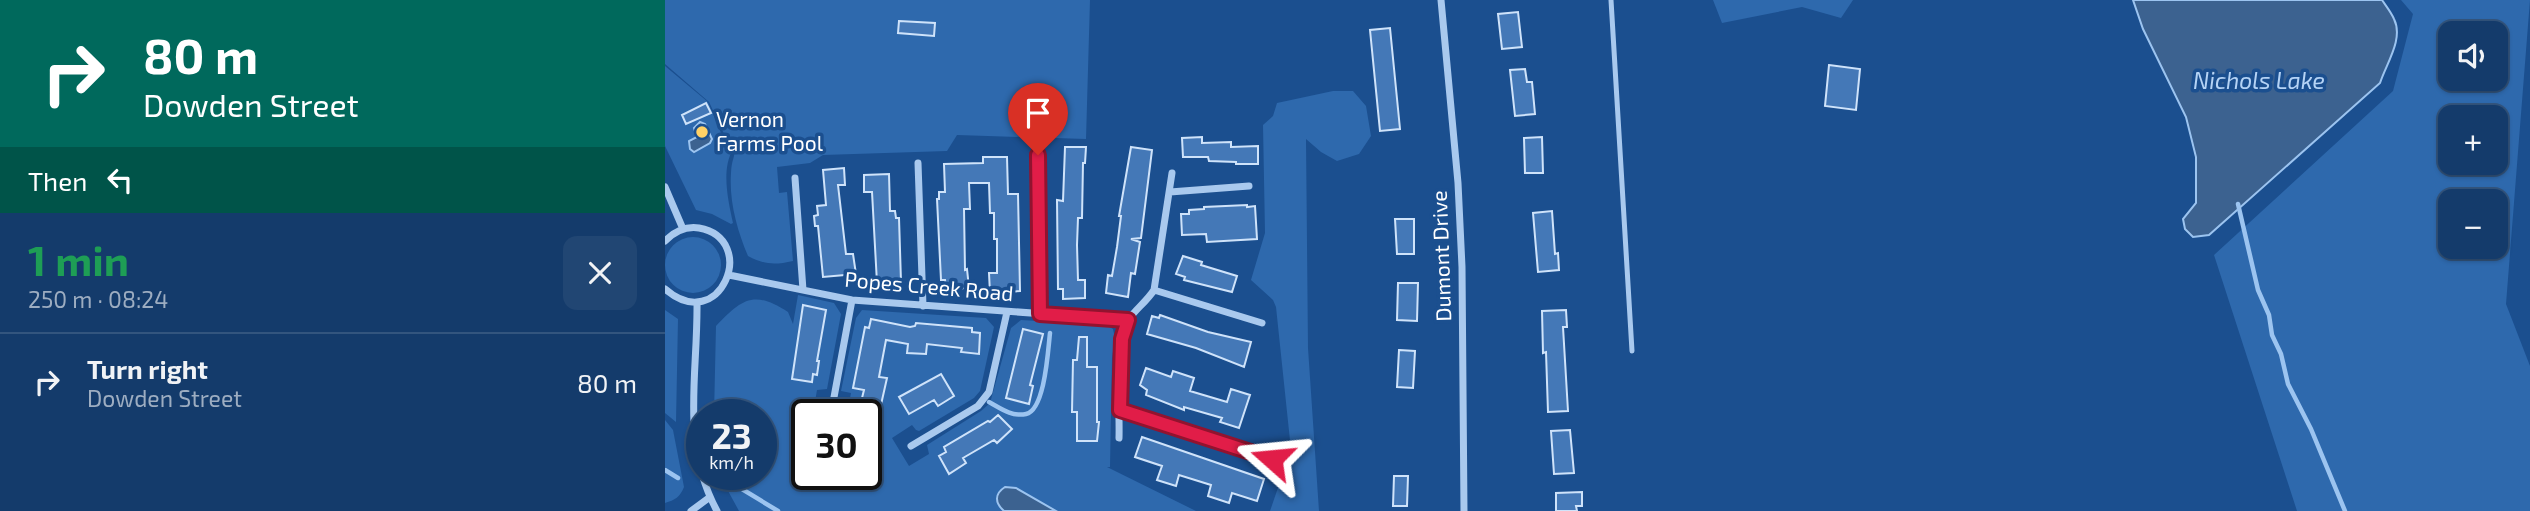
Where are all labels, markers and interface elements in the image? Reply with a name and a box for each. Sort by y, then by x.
map controls [2438,21,2508,259]
button: sound [2438,21,2508,91]
text: 80 m [143,25,258,84]
icon: right [28,28,119,119]
water label: Nichols Lake [2193,66,2325,94]
pin [1008,83,1068,155]
text: Dowden Street [143,85,359,123]
icon: arrive [1019,94,1057,132]
button: + [2438,105,2508,175]
place label: Vernon Farms Pool [716,106,824,155]
marker: Vernon Farms Pool [694,124,710,140]
icon: left [101,161,139,199]
text: Then [28,165,87,196]
button: − [2438,189,2508,259]
street label: Dumont Drive [1426,190,1455,322]
text: 1 min [28,234,129,284]
button: close [563,236,637,310]
street label: Popes Creek Road [844,266,1014,305]
text: 250 m · 08:24 [28,285,168,313]
text: Turn right [87,353,208,384]
icon: right [28,363,66,401]
text: 80 m [577,367,637,398]
text: Dowden Street [87,384,242,412]
speed limit sign: 30 [791,399,882,490]
text: 23 [711,414,752,456]
position arrow [1235,422,1309,496]
text: km/h [709,451,754,473]

